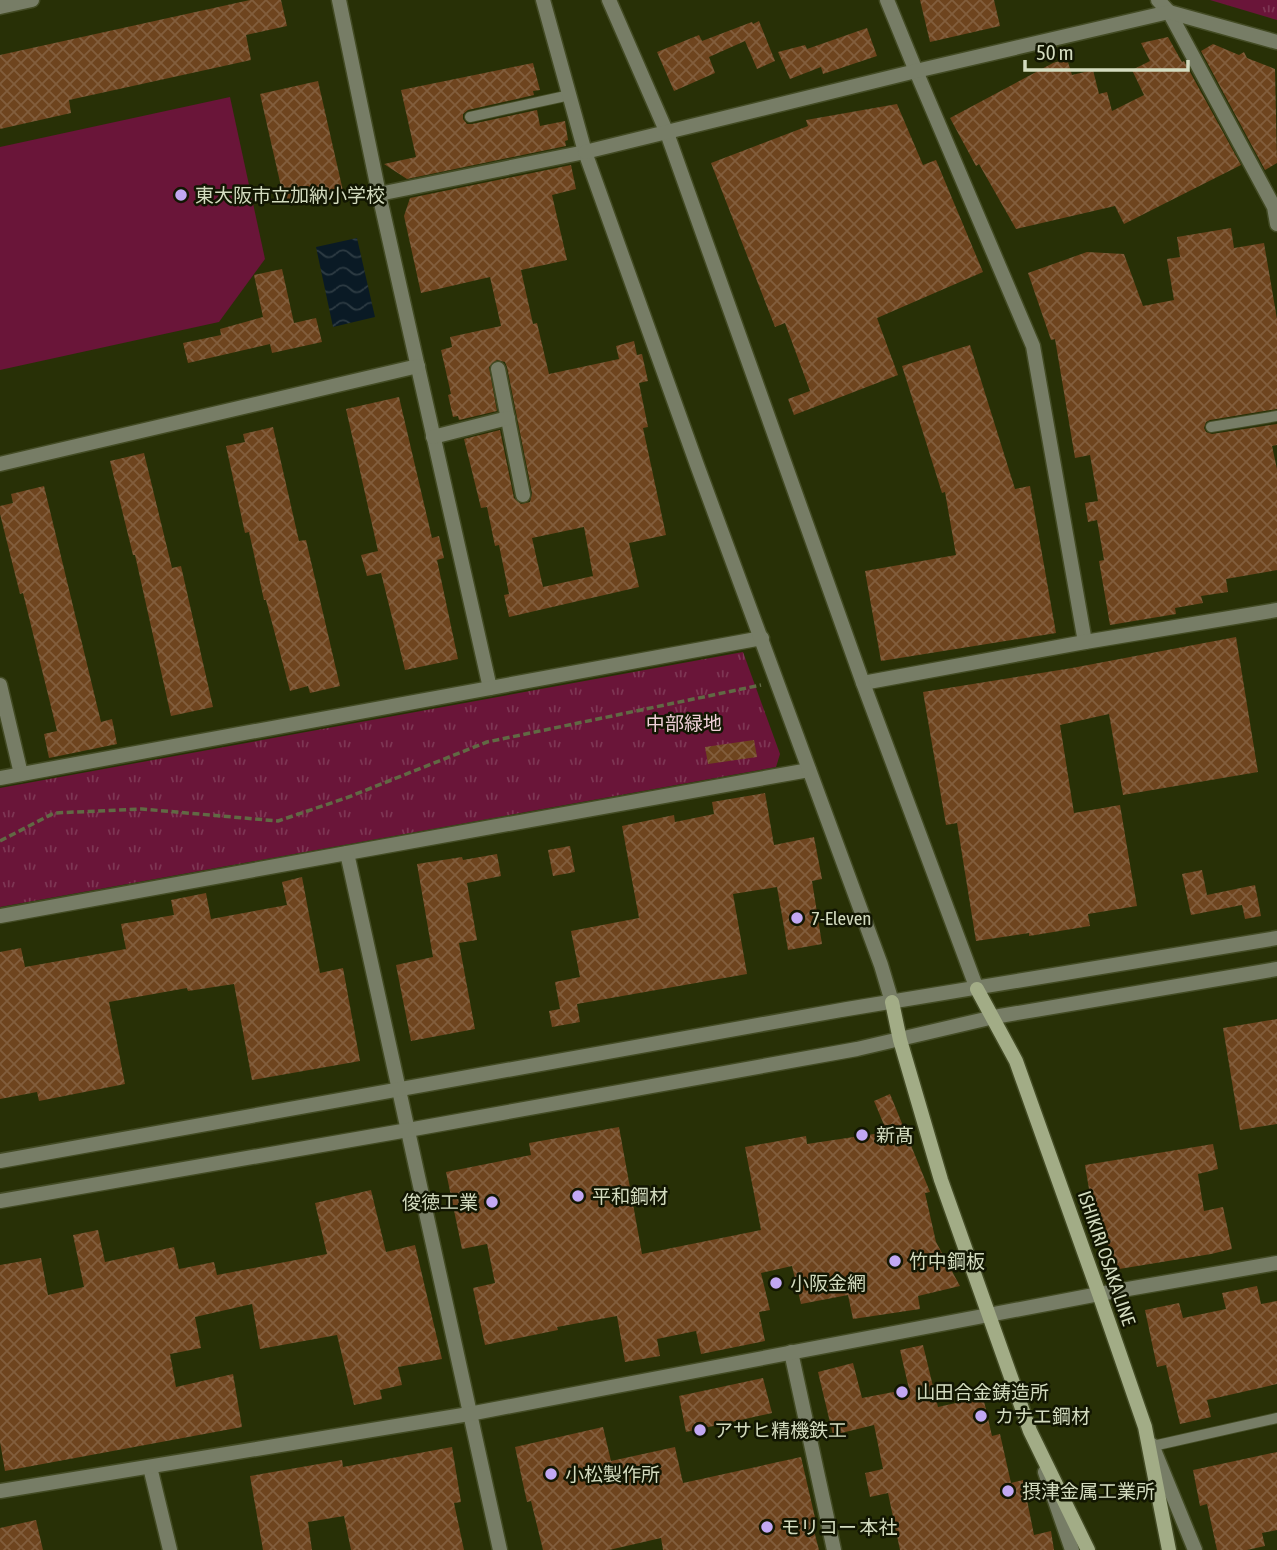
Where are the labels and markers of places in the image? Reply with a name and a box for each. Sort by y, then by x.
place label: 東大阪市立加納小学校 [195,184,385,206]
marker: 東大阪市立加納小学校 [173,187,189,203]
place label: 7-Eleven [811,907,872,929]
marker: 7-Eleven [789,910,805,926]
place label: 新髙 [876,1124,914,1146]
marker: 新髙 [854,1127,870,1143]
place label: 平和鋼材 [592,1185,668,1207]
marker: 平和鋼材 [570,1188,586,1204]
place label: 俊徳工業 [402,1191,478,1213]
marker: 俊徳工業 [484,1194,500,1210]
place label: 竹中鋼板 [909,1250,985,1272]
marker: 竹中鋼板 [887,1253,903,1269]
place label: 小阪金網 [790,1272,866,1294]
marker: 小阪金網 [768,1275,784,1291]
place label: 山田合金鋳造所 [916,1381,1049,1403]
marker: 山田合金鋳造所 [894,1384,910,1400]
place label: カナエ鋼材 [995,1405,1090,1427]
marker: カナエ鋼材 [973,1408,989,1424]
place label: アサヒ精機鉄工 [714,1419,847,1441]
marker: アサヒ精機鉄工 [692,1422,708,1438]
place label: 小松製作所 [565,1463,660,1485]
marker: 小松製作所 [543,1466,559,1482]
place label: 摂津金属工業所 [1022,1480,1155,1502]
marker: 摂津金属工業所 [1000,1483,1016,1499]
place label: モリコー 本社 [781,1516,898,1538]
marker: モリコー 本社 [759,1519,775,1535]

